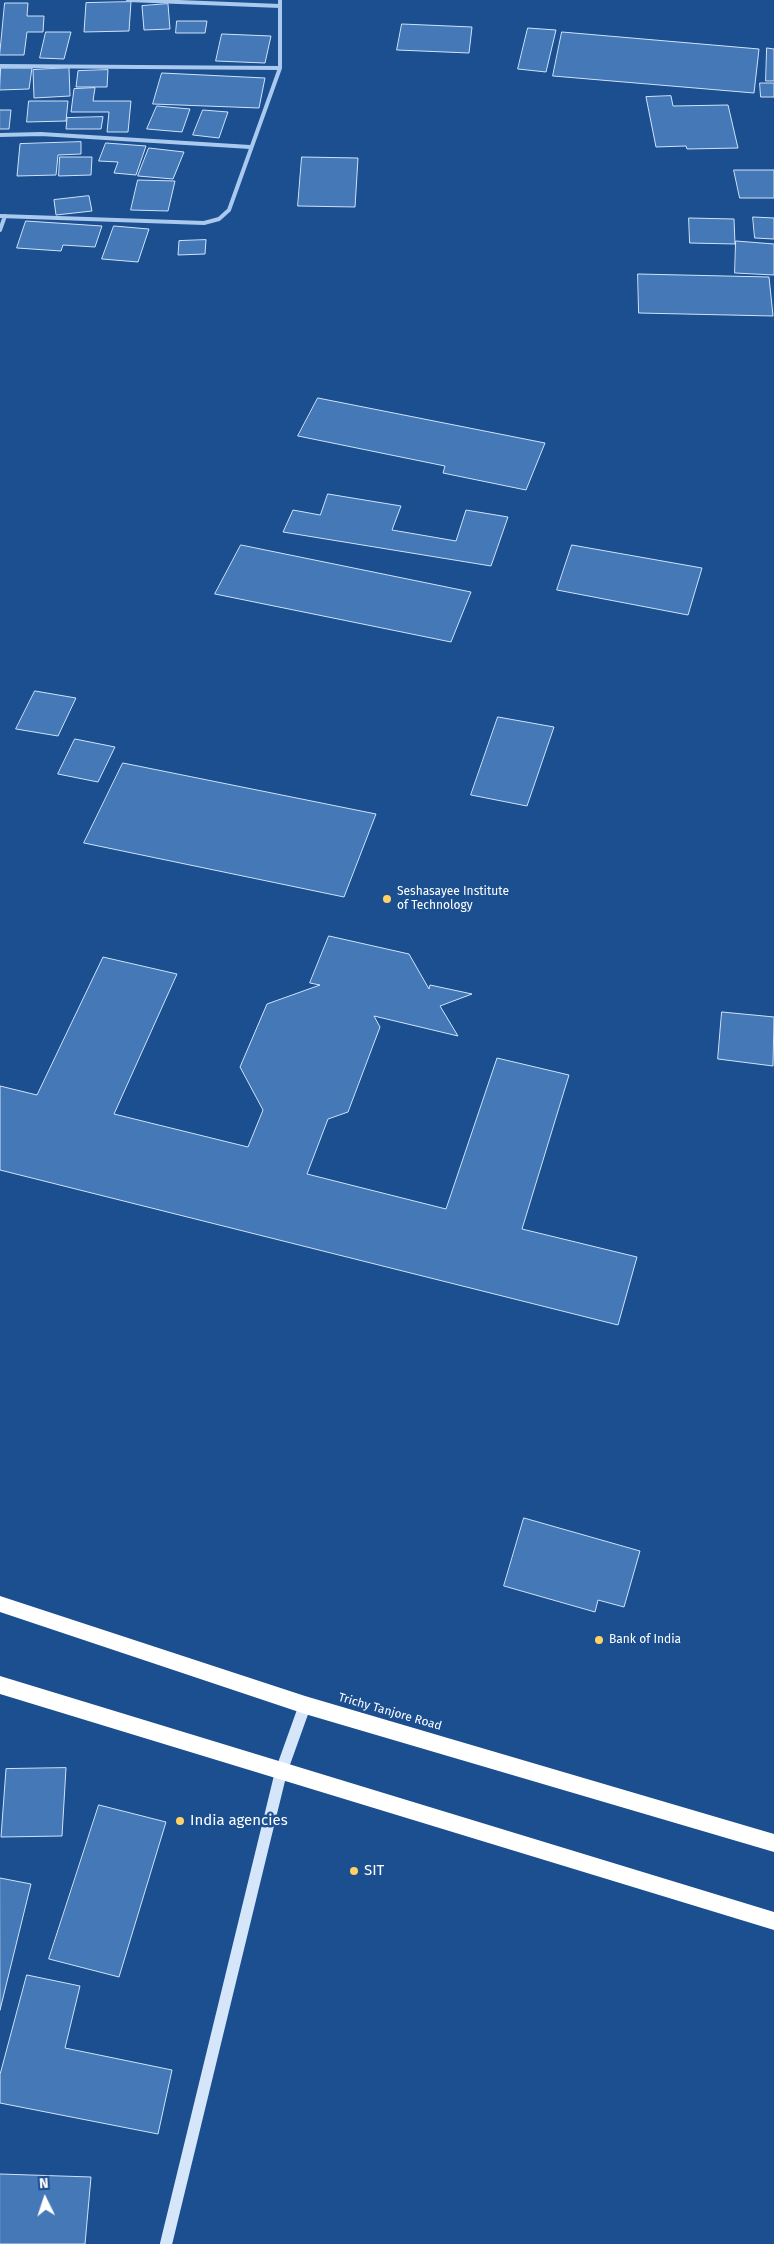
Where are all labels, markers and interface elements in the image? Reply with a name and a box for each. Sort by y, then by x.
place label: Seshasayee Institute of Technology [397,885,509,913]
marker: Seshasayee Institute of Technology [381,893,393,905]
place label: Bank of India [609,1633,681,1647]
marker: Bank of India [593,1634,605,1646]
street label: Trichy Tanjore Road [337,1690,443,1734]
place label: India agencies [190,1812,288,1830]
marker: India agencies [174,1815,186,1827]
place label: SIT [364,1862,384,1880]
marker: SIT [348,1865,360,1877]
north arrow [20,2174,70,2224]
text: N [39,2175,49,2192]

